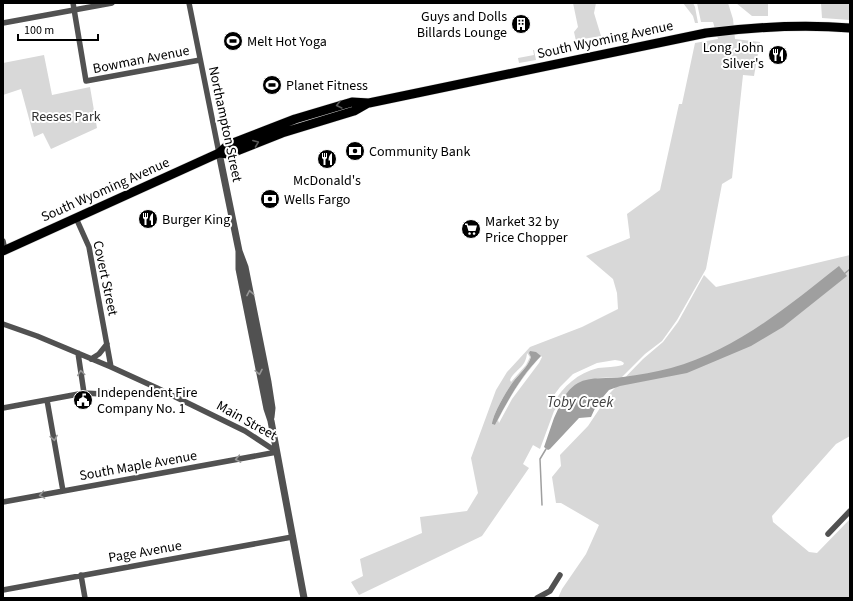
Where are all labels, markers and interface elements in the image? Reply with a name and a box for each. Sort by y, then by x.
place label: Guys and Dolls Billards Lounge [417,7,507,43]
building icon: Guys and Dolls Billards Lounge [510,13,532,35]
scale bar [18,16,98,42]
street label: South Wyoming Avenue [535,16,675,64]
text: 100 m [24,22,54,39]
sports icon: Melt Hot Yoga [222,30,244,52]
place label: Melt Hot Yoga [247,32,327,52]
place label: Long John Silver's [703,38,764,74]
street label: Bowman Avenue [91,41,191,79]
restaurant icon: Long John Silver's [767,44,789,66]
street label: Northampton Street [203,65,247,184]
sports icon: Planet Fitness [261,74,283,96]
place label: Planet Fitness [286,76,368,96]
one-way arrow [336,101,342,109]
park label: Reeses Park [31,107,101,127]
one-way arrow [252,139,259,147]
bank icon: Community Bank [344,140,366,162]
place label: Community Bank [369,142,471,162]
restaurant icon: McDonald's [316,148,338,170]
street label: South Wyoming Avenue [38,153,173,227]
place label: McDonald's [293,171,361,191]
bank icon: Wells Fargo [259,188,281,210]
place label: Wells Fargo [284,190,350,210]
restaurant icon: Burger King [137,208,159,230]
place label: Burger King [162,210,230,230]
place label: Market 32 by Price Chopper [485,212,568,248]
supermarket icon: Market 32 by Price Chopper [460,218,482,240]
street label: Covert Street [87,239,123,318]
one-way arrow [247,290,255,296]
one-way arrow [255,369,263,375]
one-way arrow [77,370,86,376]
place label: Independent Fire Company No. 1 [97,383,197,419]
public building icon: Independent Fire Company No. 1 [72,389,94,411]
water label: Toby Creek [547,392,614,413]
street label: Main Street [213,396,281,446]
one-way arrow [49,435,57,441]
street label: South Maple Avenue [78,446,199,486]
one-way arrow [235,454,241,463]
one-way arrow [38,490,45,499]
street label: Page Avenue [107,536,183,568]

